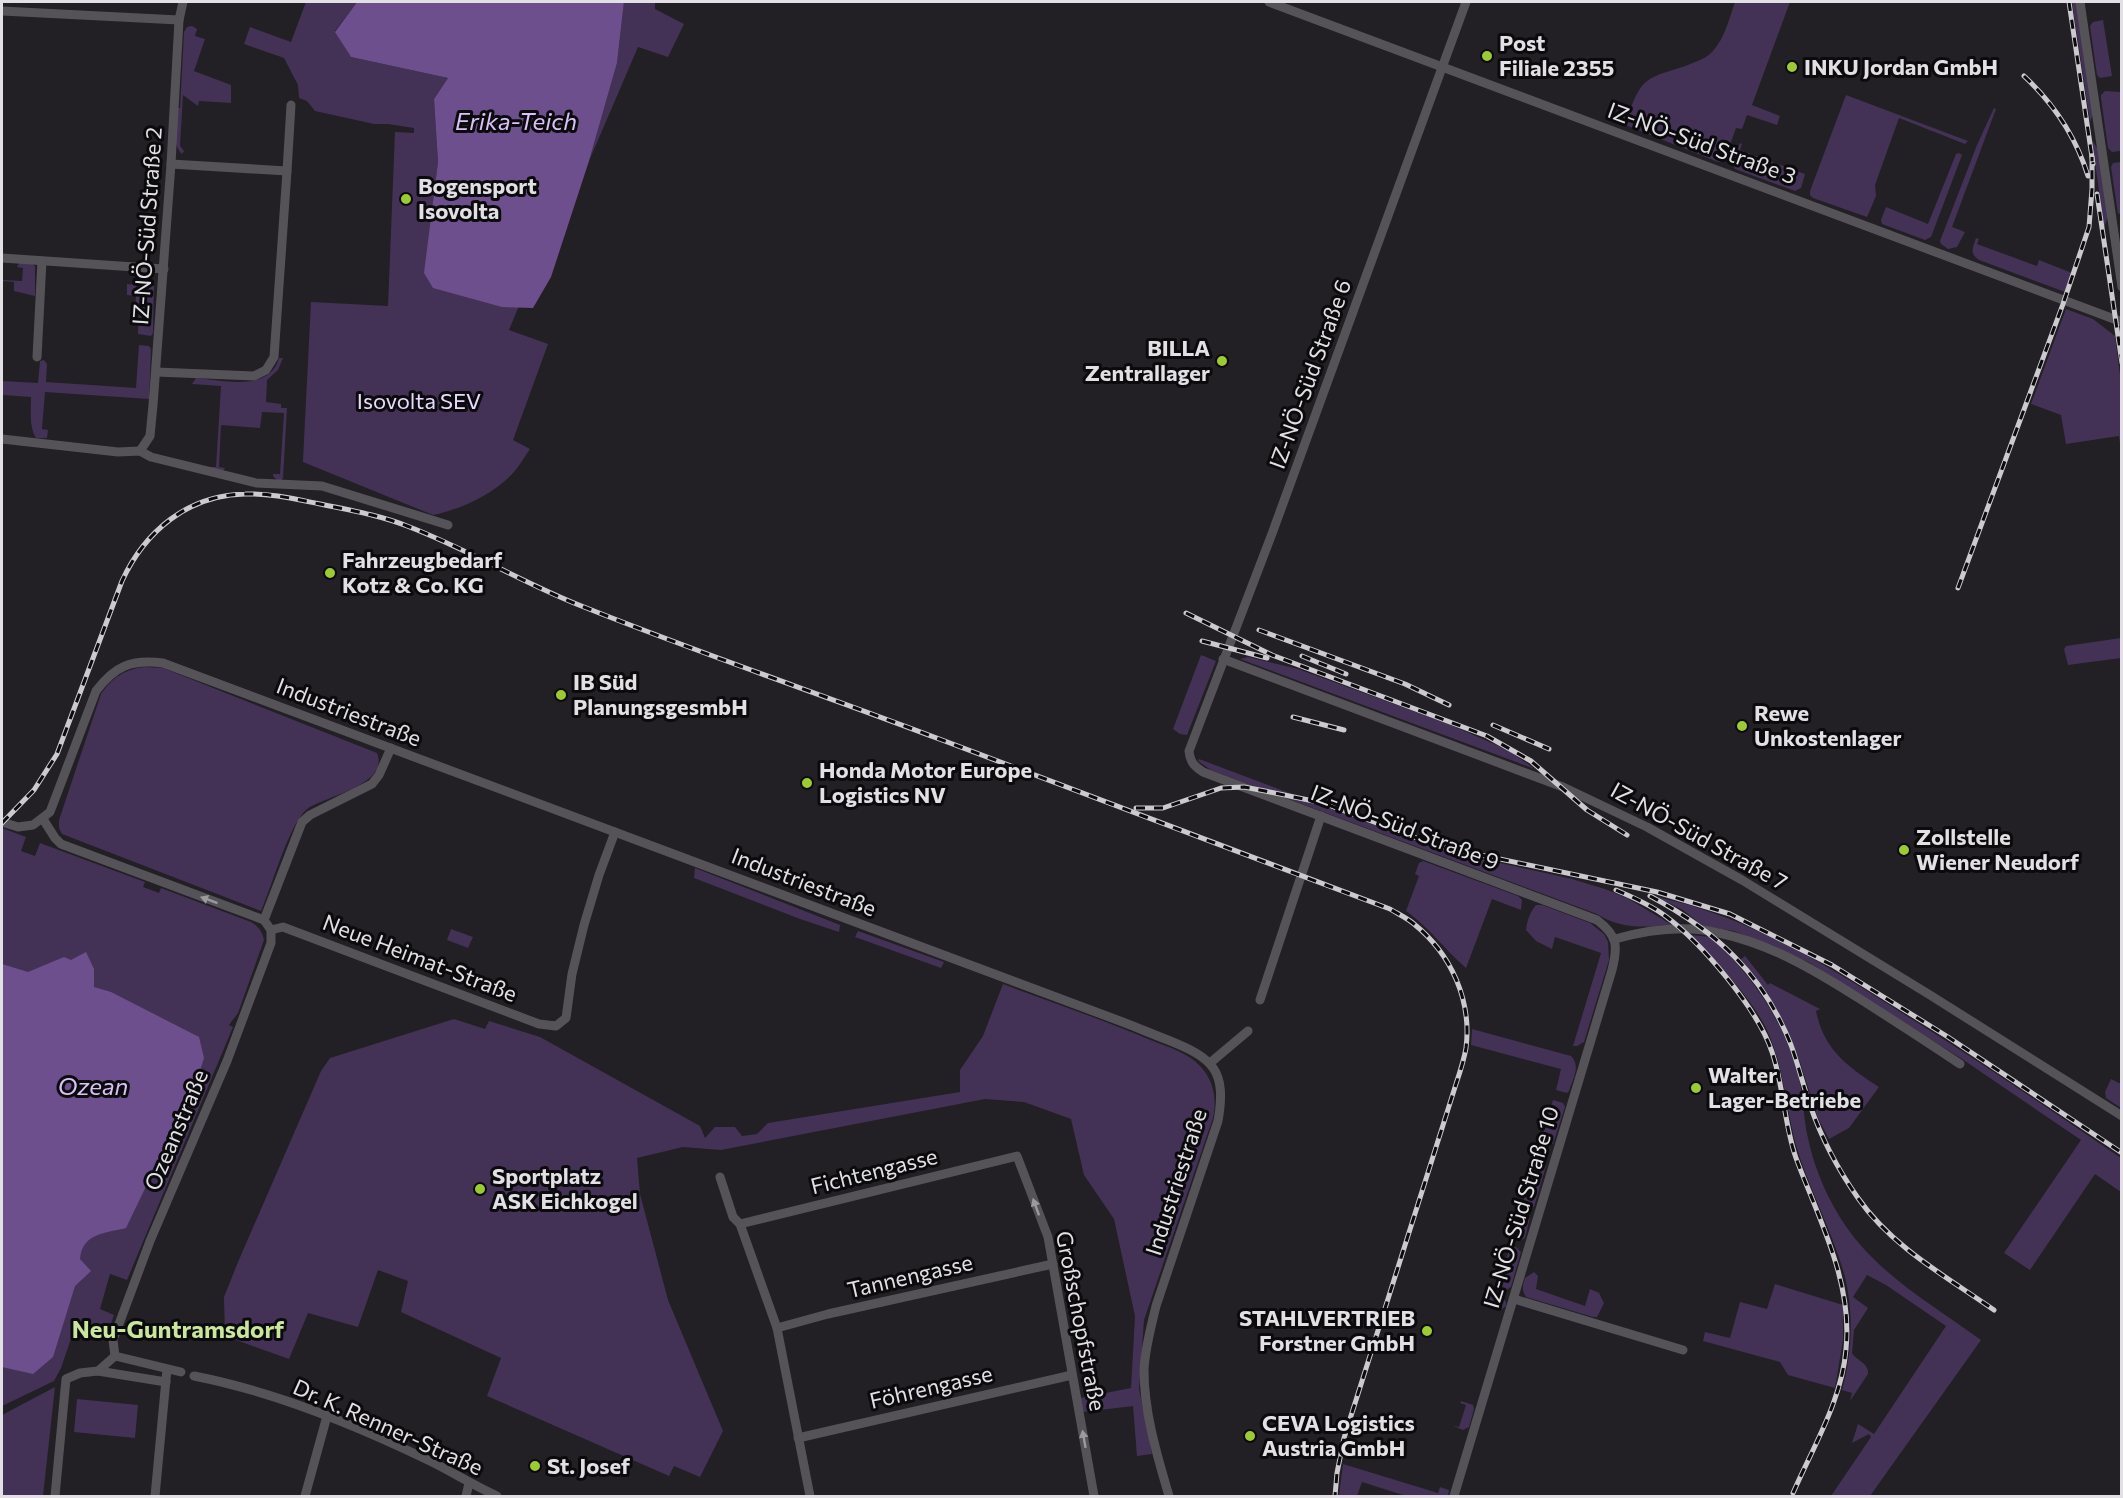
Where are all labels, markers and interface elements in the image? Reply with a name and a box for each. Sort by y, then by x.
place label: Post Filiale 2355 [1499,29,1614,81]
marker: Post Filiale 2355 [1480,49,1494,63]
place label: INKU Jordan GmbH [1804,53,1998,80]
marker: INKU Jordan GmbH [1785,60,1799,74]
street label: IZ-NÖ-Süd Straße 3 [1604,96,1800,189]
water label: Erika-Teich [455,106,577,135]
street label: IZ-NÖ-Süd Straße 2 [126,126,167,326]
place label: Bogensport Isovolta [418,172,537,224]
marker: Bogensport Isovolta [399,192,413,206]
street label: IZ-NÖ-Süd Straße 6 [1263,276,1356,472]
place label: BILLA Zentrallager [1085,334,1210,386]
marker: BILLA Zentrallager [1215,354,1229,368]
park label: Isovolta SEV [357,387,481,414]
place label: Fahrzeugbedarf Kotz & Co. KG [342,546,503,598]
marker: Fahrzeugbedarf Kotz & Co. KG [323,566,337,580]
place label: IB Süd PlanungsgesmbH [573,668,748,720]
street label: Industriestraße [273,672,425,752]
marker: IB Süd PlanungsgesmbH [554,688,568,702]
place label: Rewe Unkostenlager [1754,699,1901,751]
marker: Rewe Unkostenlager [1735,719,1749,733]
place label: Honda Motor Europe Logistics NV [819,756,1032,808]
marker: Honda Motor Europe Logistics NV [800,776,814,790]
street label: IZ-NÖ-Süd Straße 7 [1606,776,1792,895]
street label: IZ-NÖ-Süd Straße 9 [1307,778,1503,875]
place label: Zollstelle Wiener Neudorf [1916,823,2080,875]
street label: Industriestraße [728,842,880,922]
marker: Zollstelle Wiener Neudorf [1897,843,1911,857]
one-way arrow [200,894,218,904]
street label: Neue Heimat-Straße [319,908,521,1007]
place label: Walter Lager-Betriebe [1708,1061,1861,1113]
street label: Ozeanstraße [138,1065,213,1194]
water label: Ozean [58,1071,128,1100]
marker: Walter Lager-Betriebe [1689,1081,1703,1095]
street label: IZ-NÖ-Süd Straße 10 [1477,1103,1564,1311]
street label: Industriestraße [1139,1105,1212,1259]
street label: Fichtengasse [808,1142,940,1199]
place label: Sportplatz ASK Eichkogel [492,1162,638,1214]
marker: Sportplatz ASK Eichkogel [473,1182,487,1196]
one-way arrow [1031,1198,1041,1216]
street label: Großschopfstraße [1051,1229,1112,1413]
street label: Tannengasse [844,1248,975,1303]
place label: STAHLVERTRIEB Forstner GmbH [1239,1304,1415,1356]
district label: Neu-Guntramsdorf [72,1314,284,1343]
marker: STAHLVERTRIEB Forstner GmbH [1420,1324,1434,1338]
street label: Föhrengasse [867,1359,995,1414]
street label: Dr. K. Renner-Straße [289,1373,487,1481]
place label: CEVA Logistics Austria GmbH [1262,1409,1415,1461]
one-way arrow [1079,1429,1088,1448]
marker: CEVA Logistics Austria GmbH [1243,1429,1257,1443]
place label: St. Josef [547,1452,631,1479]
marker: St. Josef [528,1459,542,1473]

